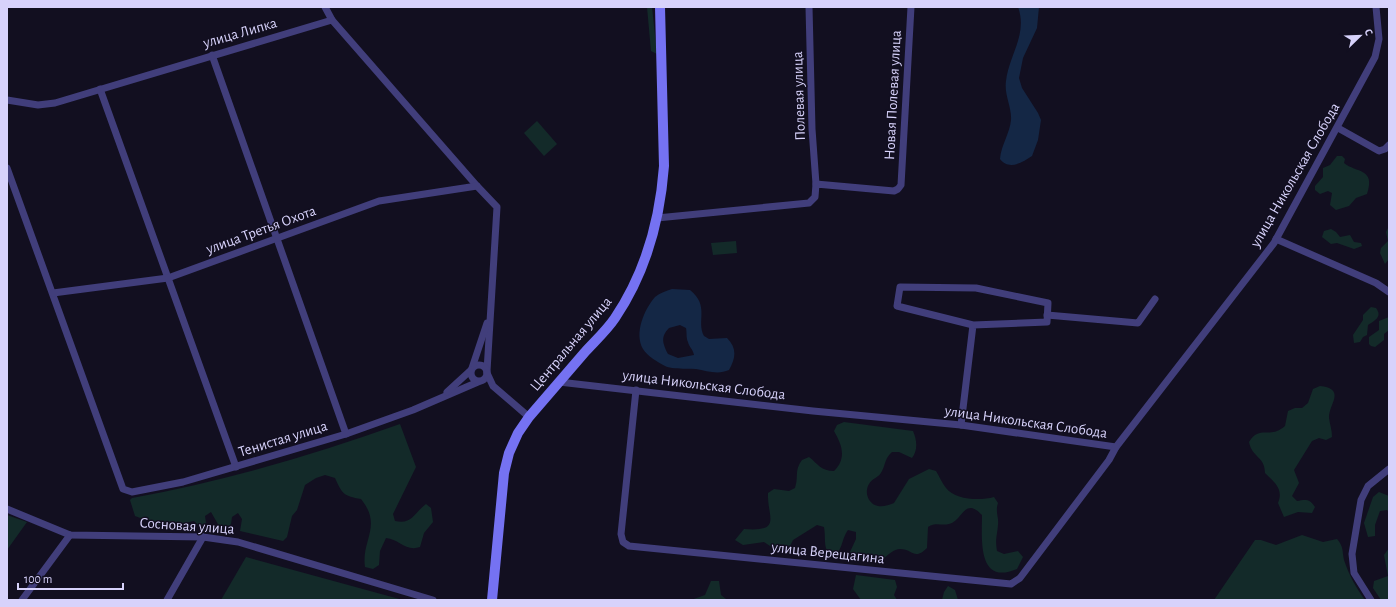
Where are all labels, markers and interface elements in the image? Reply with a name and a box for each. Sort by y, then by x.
street label: улица Липка [200,15,279,51]
north arrow [1340,16,1380,56]
text: С [1362,27,1375,37]
street label: Новая Полевая улица [882,30,904,160]
street label: Полевая улица [790,51,808,141]
street label: улица Никольская Слобода [1247,100,1343,251]
street label: улица Третья Охота [203,203,318,257]
street label: Центральная улица [527,294,615,394]
street label: улица Никольская Слобода [621,367,786,402]
street label: улица Никольская Слобода [943,403,1108,441]
street label: Тенистая улица [237,418,329,460]
street label: Сосновая улица [139,515,235,537]
street label: улица Верещагина [770,540,885,566]
scale bar [18,565,123,591]
text: 100 m [24,573,52,585]

